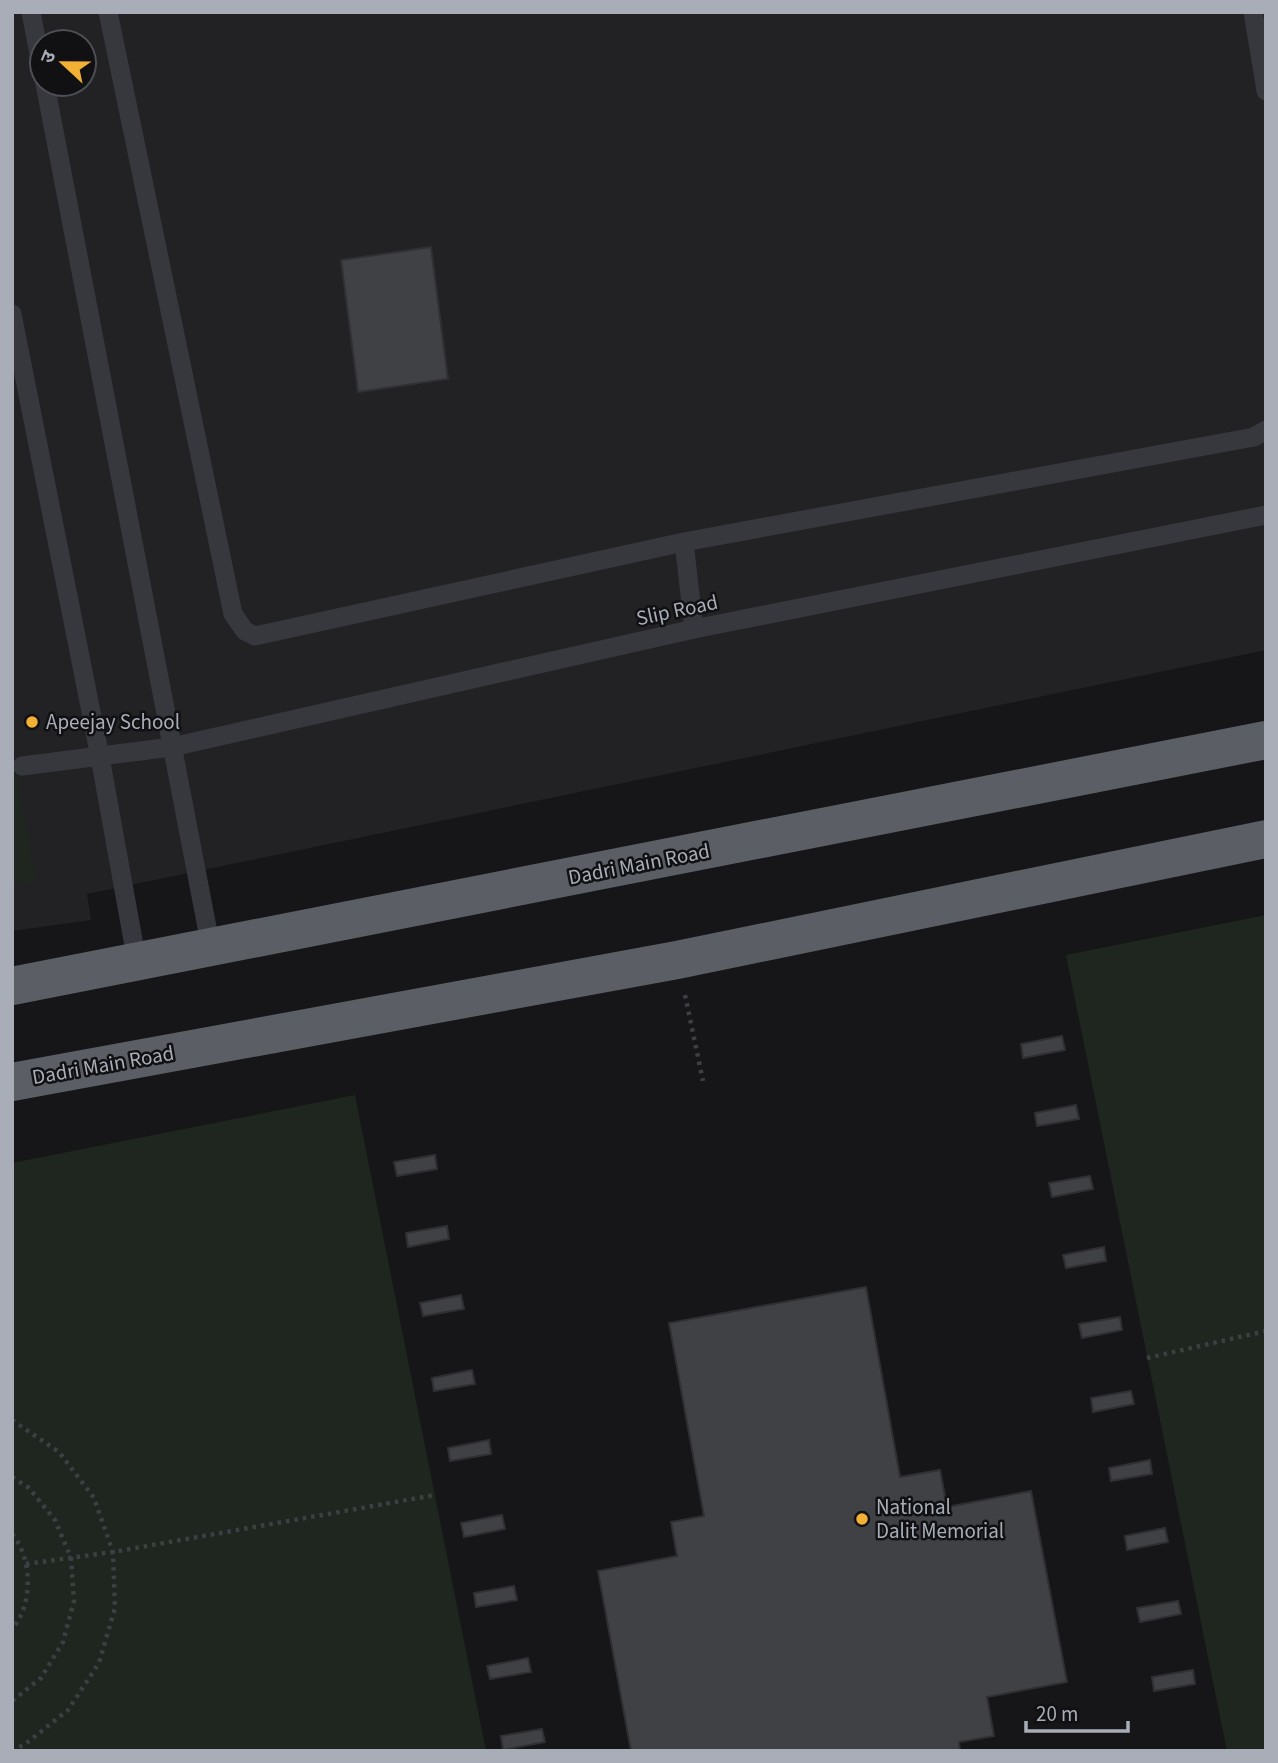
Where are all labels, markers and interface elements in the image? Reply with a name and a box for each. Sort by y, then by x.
north arrow [28,28,98,98]
text: उ [34,46,64,67]
street label: Slip Road [633,587,721,633]
place label: Apeejay School [46,707,180,737]
marker: Apeejay School [24,714,40,730]
street label: Dadri Main Road [566,836,712,892]
street label: Dadri Main Road [30,1038,176,1092]
place label: National Dalit Memorial [876,1492,1004,1546]
marker: National Dalit Memorial [854,1511,870,1527]
scale bar [1026,1690,1128,1734]
text: 20 m [1036,1699,1078,1729]

